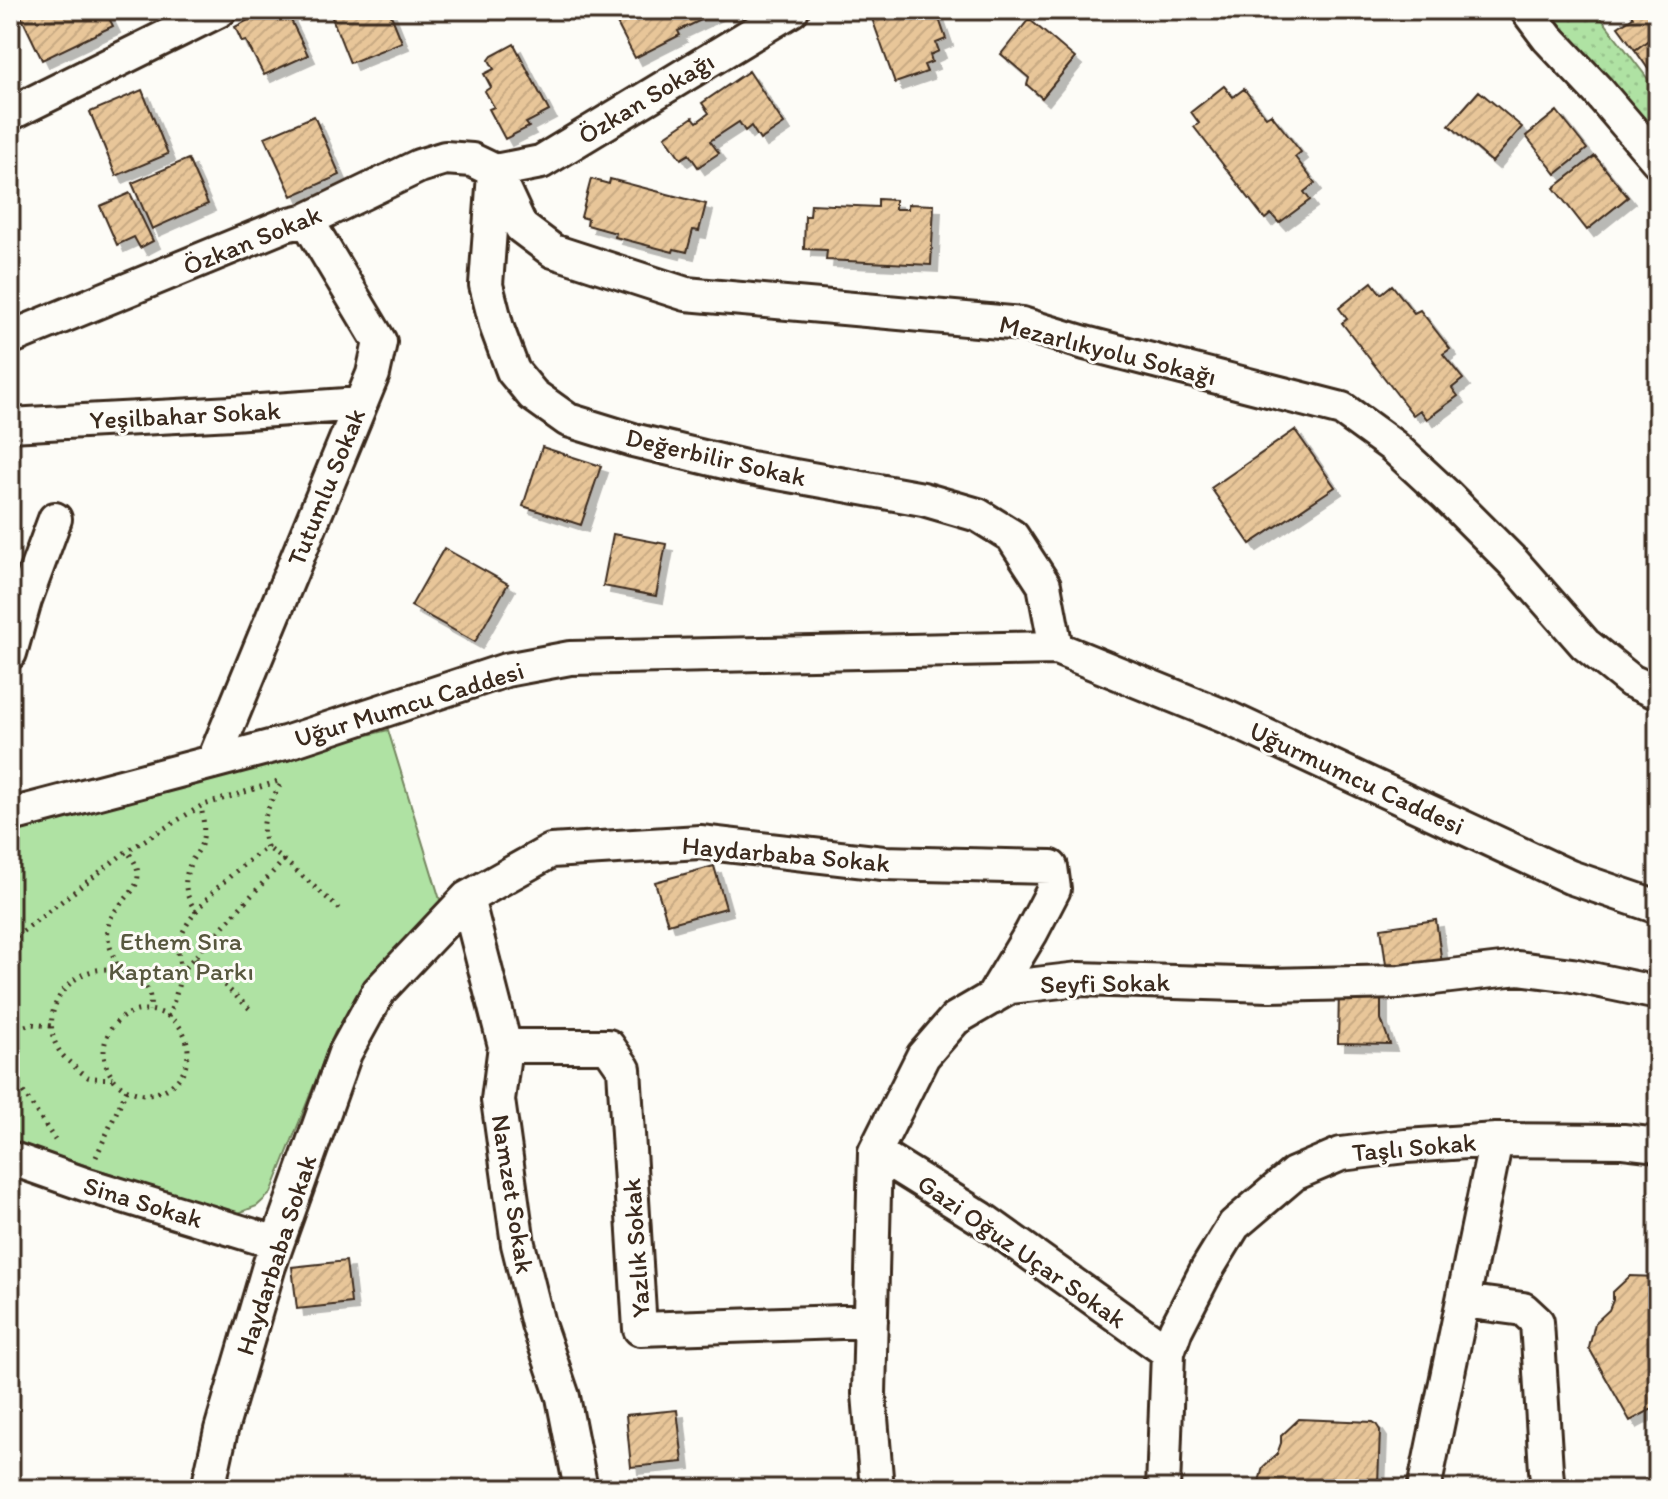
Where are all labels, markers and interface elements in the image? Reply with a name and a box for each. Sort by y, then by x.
street label: Özkan Sokağı [572,45,720,151]
street label: Özkan Sokak [178,198,326,282]
street label: Mezarlıkyolu Sokağı [996,308,1220,392]
street label: Yeşilbahar Sokak [89,394,282,436]
street label: Tutumlu Sokak [280,404,372,570]
street label: Değerbilir Sokak [623,421,810,493]
street label: Uğur Mumcu Caddesi [290,654,528,754]
street label: Uğurmumcu Caddesi [1244,714,1470,842]
street label: Haydarbaba Sokak [681,829,892,879]
park label: Ethem Sıra Kaptan Parkı [108,925,254,987]
street label: Seyfi Sokak [1040,966,1171,1000]
street label: Namzet Sokak [485,1112,541,1276]
street label: Taşlı Sokak [1351,1126,1477,1168]
street label: Haydarbaba Sokak [229,1150,324,1359]
street label: Gazi Oğuz Uçar Sokak [911,1167,1133,1335]
street label: Sina Sokak [80,1169,207,1235]
street label: Yazlık Sokak [615,1177,657,1319]

